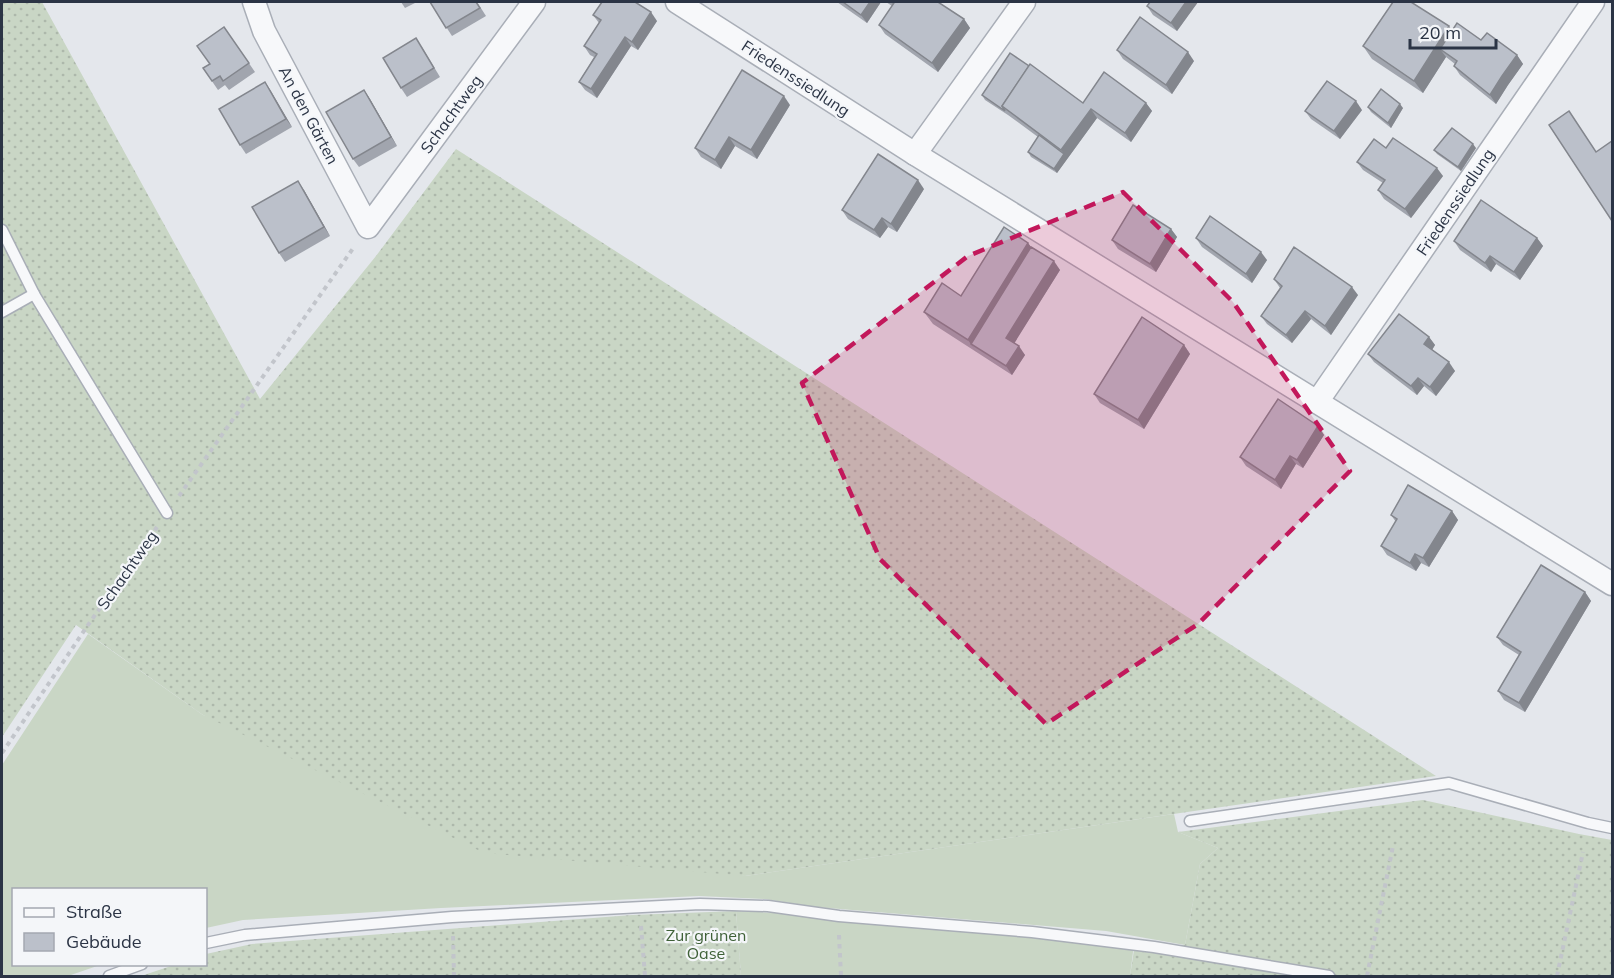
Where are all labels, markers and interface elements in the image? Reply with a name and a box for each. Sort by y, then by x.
scale bar [1410,12,1496,50]
text: 20 m [1419,21,1461,44]
street label: Friedenssiedlung [738,36,854,120]
street label: An den Gärten [275,62,343,168]
street label: Schachtweg [416,71,486,157]
street label: Friedenssiedlung [1412,145,1498,259]
street label: Schachtweg [92,527,162,613]
legend [12,888,207,966]
text: Straße [66,900,122,923]
park label: Zur grünen Oase [666,925,746,963]
text: Gebäude [66,930,142,953]

